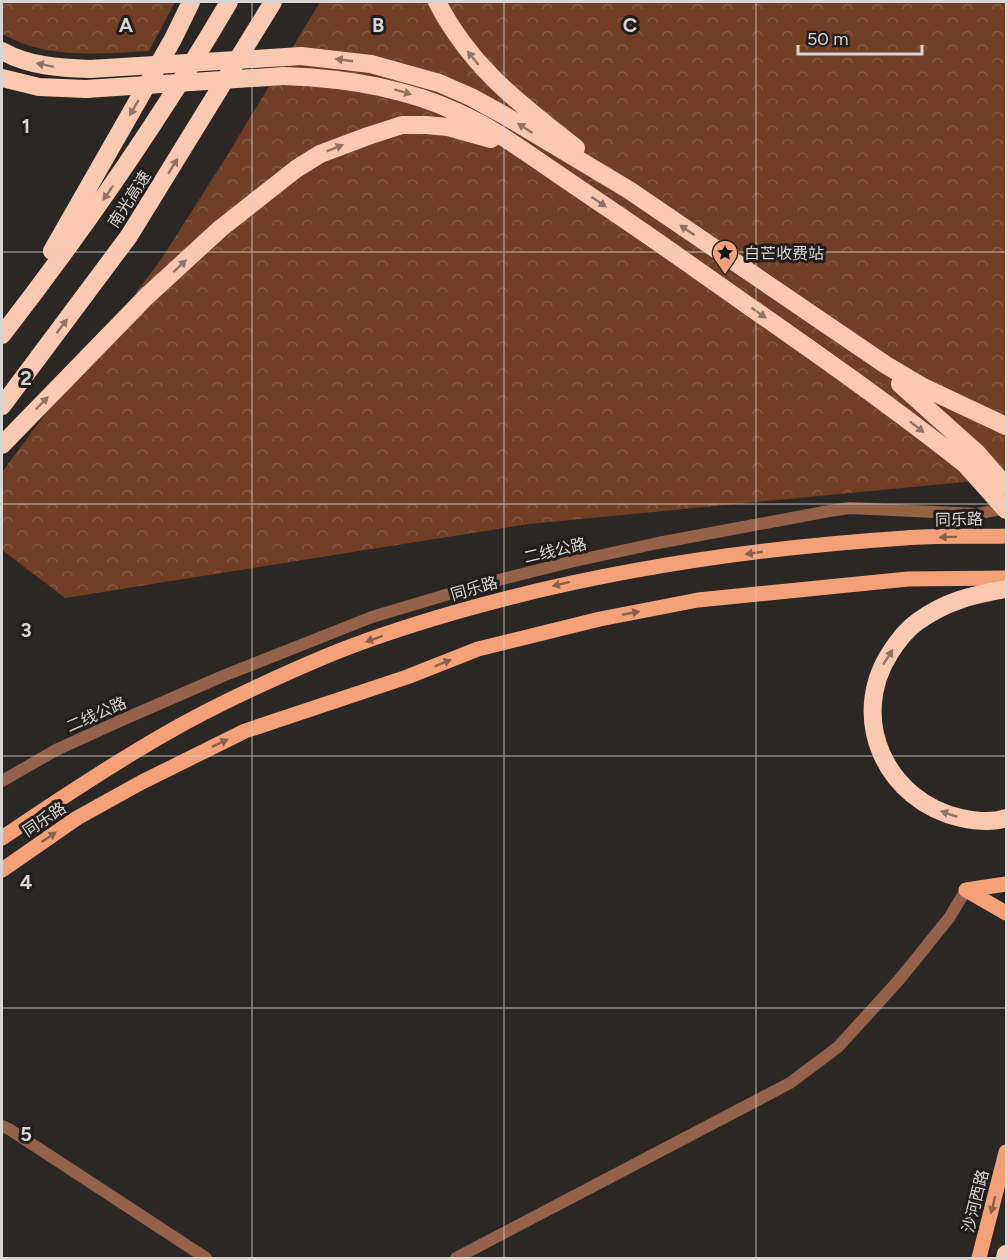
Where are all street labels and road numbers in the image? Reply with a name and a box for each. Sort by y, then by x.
street label: 南光高速 [104,167,155,231]
street label: 同乐路 [935,510,983,529]
street label: 二线公路 [522,534,588,567]
street label: 同乐路 [448,573,500,604]
street label: 二线公路 [63,693,129,736]
street label: 同乐路 [19,798,69,841]
street label: 沙河西路 [959,1168,992,1234]

